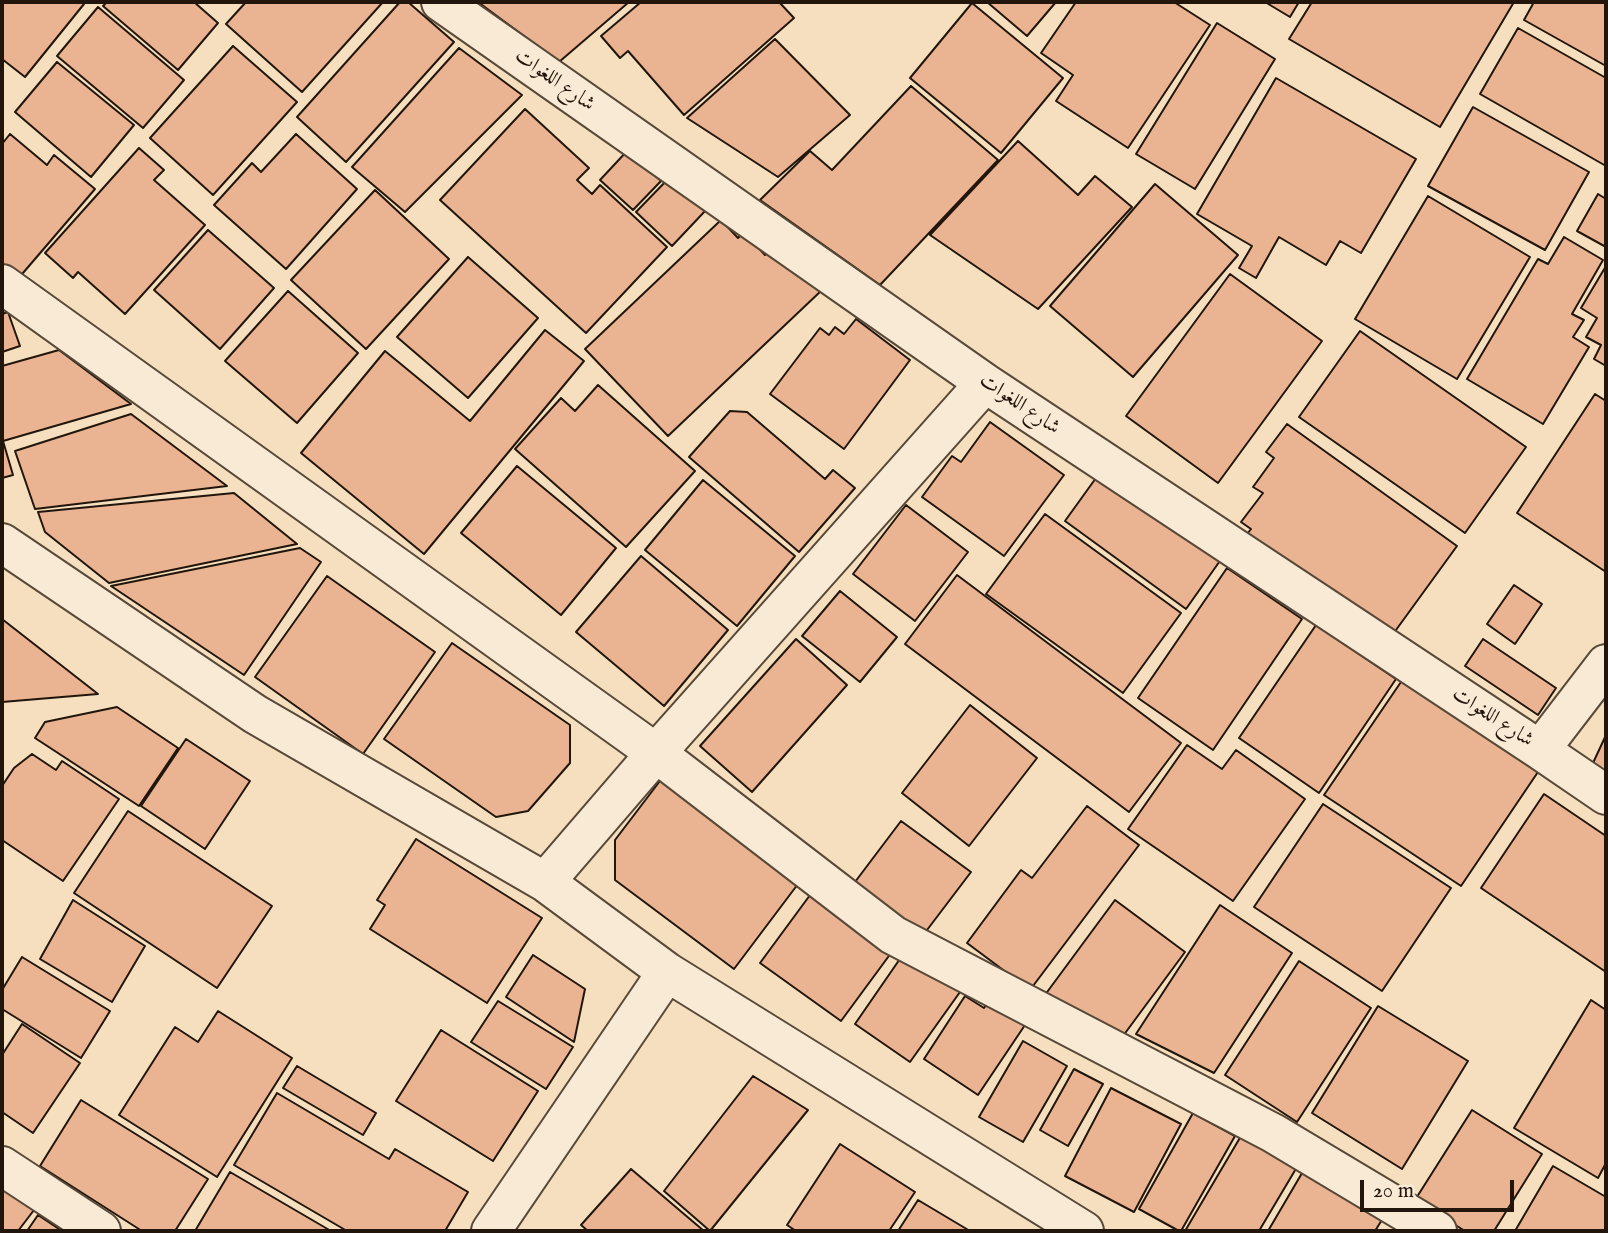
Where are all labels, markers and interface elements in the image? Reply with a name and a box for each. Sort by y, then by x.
street label: شارع اللغوات [509,44,599,118]
street label: شارع اللغوات [974,369,1064,441]
street label: شارع اللغوات [1446,682,1538,754]
scale bar [1363,1166,1517,1210]
text: 20 m [1373,1178,1414,1205]

